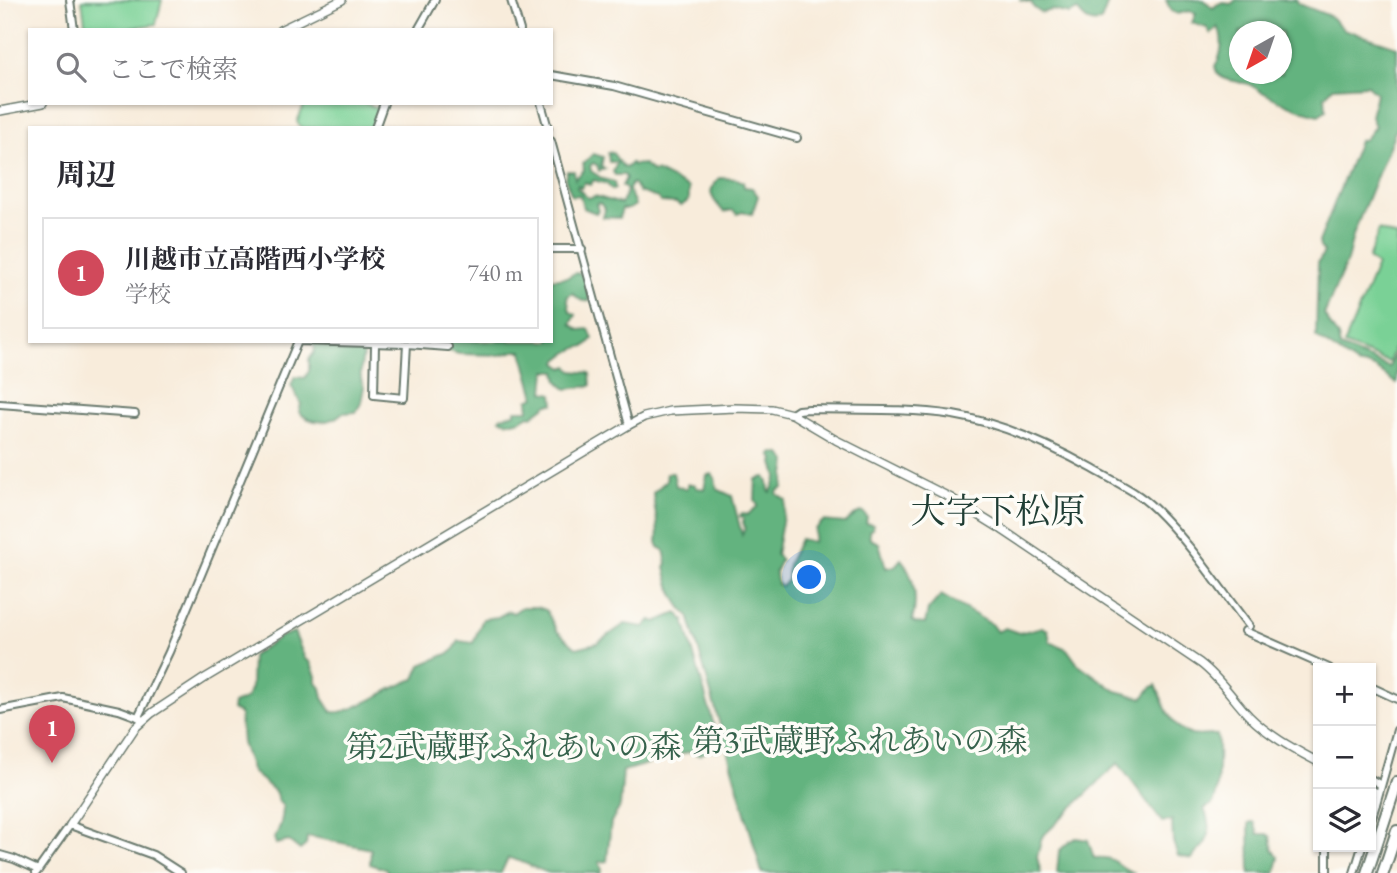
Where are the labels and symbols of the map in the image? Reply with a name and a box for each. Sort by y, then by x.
north arrow [1229,21,1292,84]
district label: 大字下松原 [910,488,1086,533]
your location [792,560,826,594]
pin: 1 [29,705,75,763]
park label: 第3武蔵野ふれあいの森 [692,720,1028,762]
park label: 第2武蔵野ふれあいの森 [346,726,682,768]

